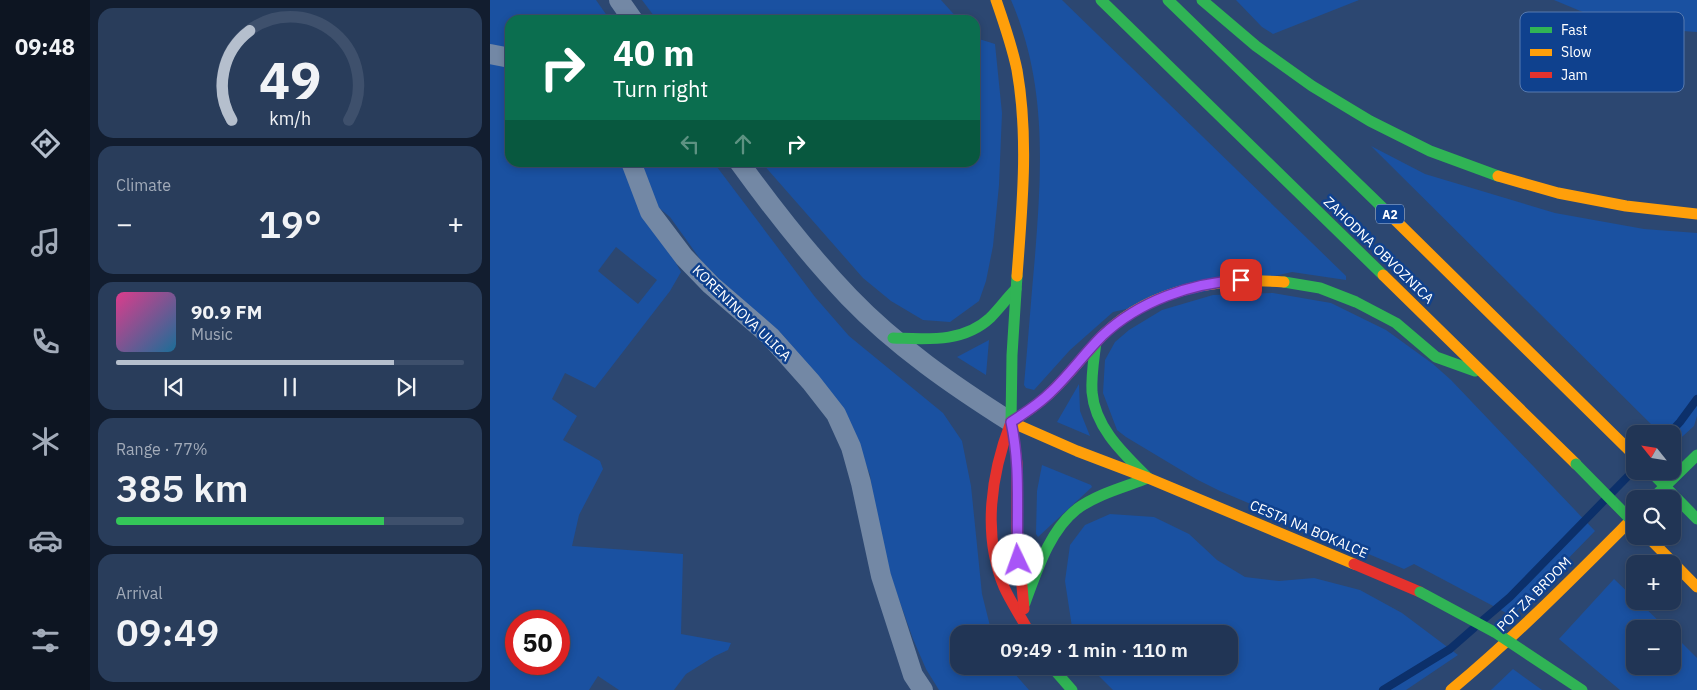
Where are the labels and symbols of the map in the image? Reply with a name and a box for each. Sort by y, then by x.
legend [1520,12,1684,92]
text: Fast [1561,21,1587,39]
text: Slow [1561,43,1592,61]
text: Jam [1561,66,1588,84]
street label: ZAHODNA OBVOZNICA [1320,193,1438,307]
road number: A2 [1376,204,1404,223]
pin [1220,259,1262,301]
street label: KORENINOVA ULICA [689,261,795,365]
north arrow [1626,425,1681,480]
street label: CESTA NA BOKALCE [1247,496,1371,562]
position arrow [991,533,1043,585]
street label: POT ZA BRDOM [1493,553,1575,635]
speed limit sign: 50 [505,610,570,675]

